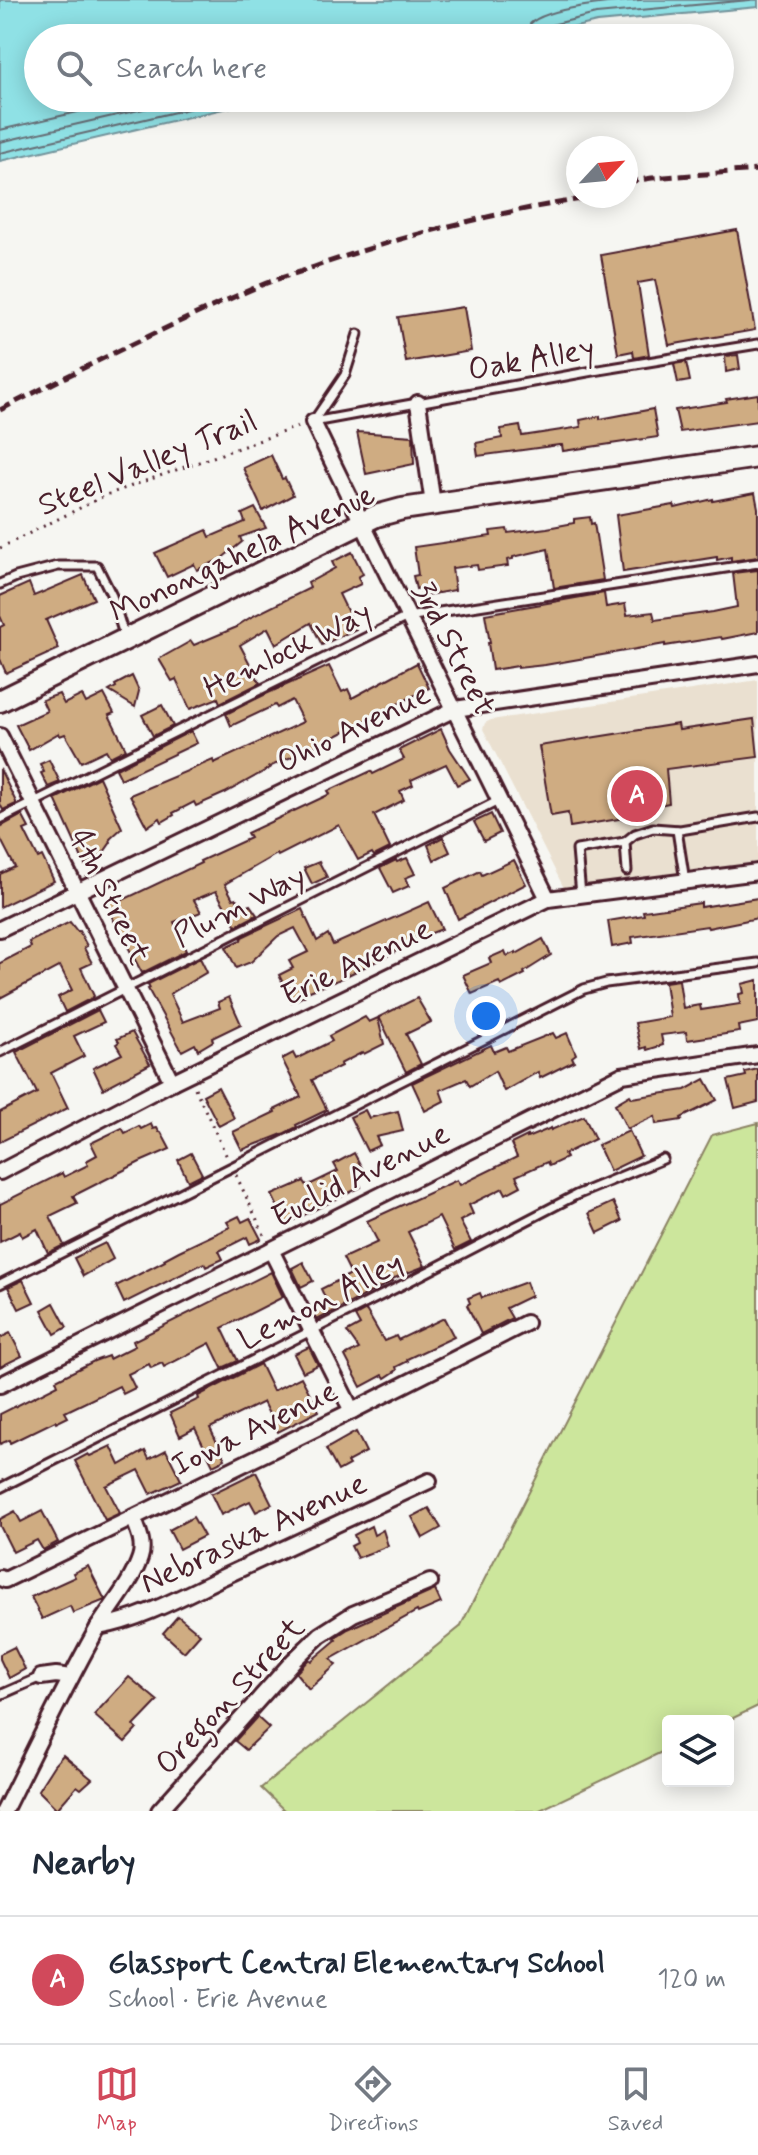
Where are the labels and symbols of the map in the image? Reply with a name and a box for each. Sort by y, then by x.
north arrow [566,136,638,208]
street label: Oak Alley [465,328,598,392]
street label: Steel Valley Trail [32,401,264,527]
street label: Monongahela Avenue [103,474,382,634]
street label: 3rd Street [402,575,505,723]
street label: Hemlock Way [197,592,379,710]
street label: Ohio Avenue [270,673,438,784]
pin: A [611,766,663,826]
street label: 4th Street [58,822,160,972]
street label: Plum Way [166,856,313,958]
street label: Erie Avenue [275,908,439,1017]
your location [466,996,506,1036]
street label: Euclid Avenue [265,1113,457,1239]
street label: Lemon Alley [231,1242,411,1361]
street label: Iowa Avenue [165,1370,345,1487]
street label: Nebraska Avenue [134,1463,374,1605]
street label: Oregon Street [146,1608,317,1787]

